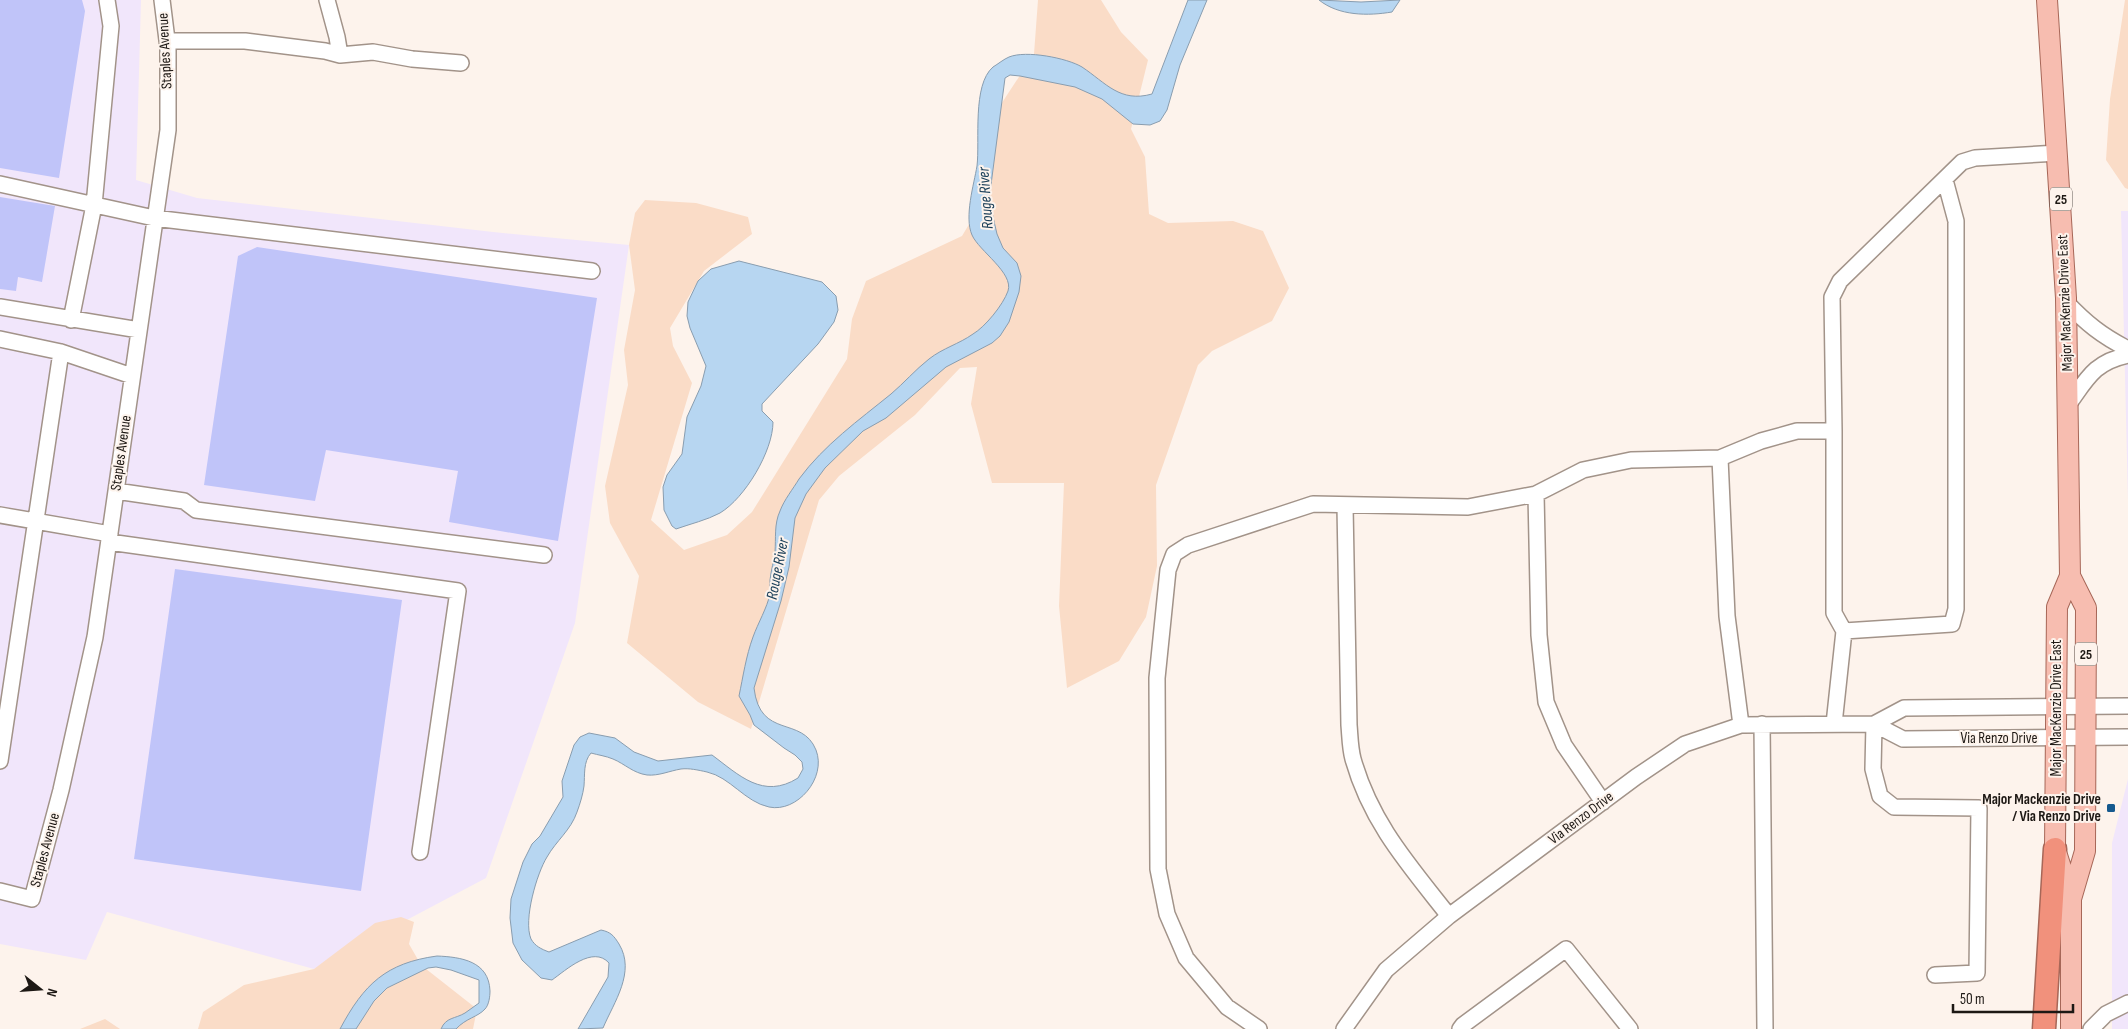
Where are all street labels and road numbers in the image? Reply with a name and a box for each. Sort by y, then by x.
street label: Staples Avenue [154,12,176,90]
road number: 25 [2050,188,2072,210]
street label: Major MacKenzie Drive East [2053,234,2077,372]
street label: Staples Avenue [106,414,136,492]
street label: Major MacKenzie Drive East [2047,639,2066,776]
road number: 25 [2075,642,2097,666]
street label: Via Renzo Drive [1961,729,2037,748]
street label: Via Renzo Drive [1545,787,1617,849]
street label: Staples Avenue [26,811,64,889]

